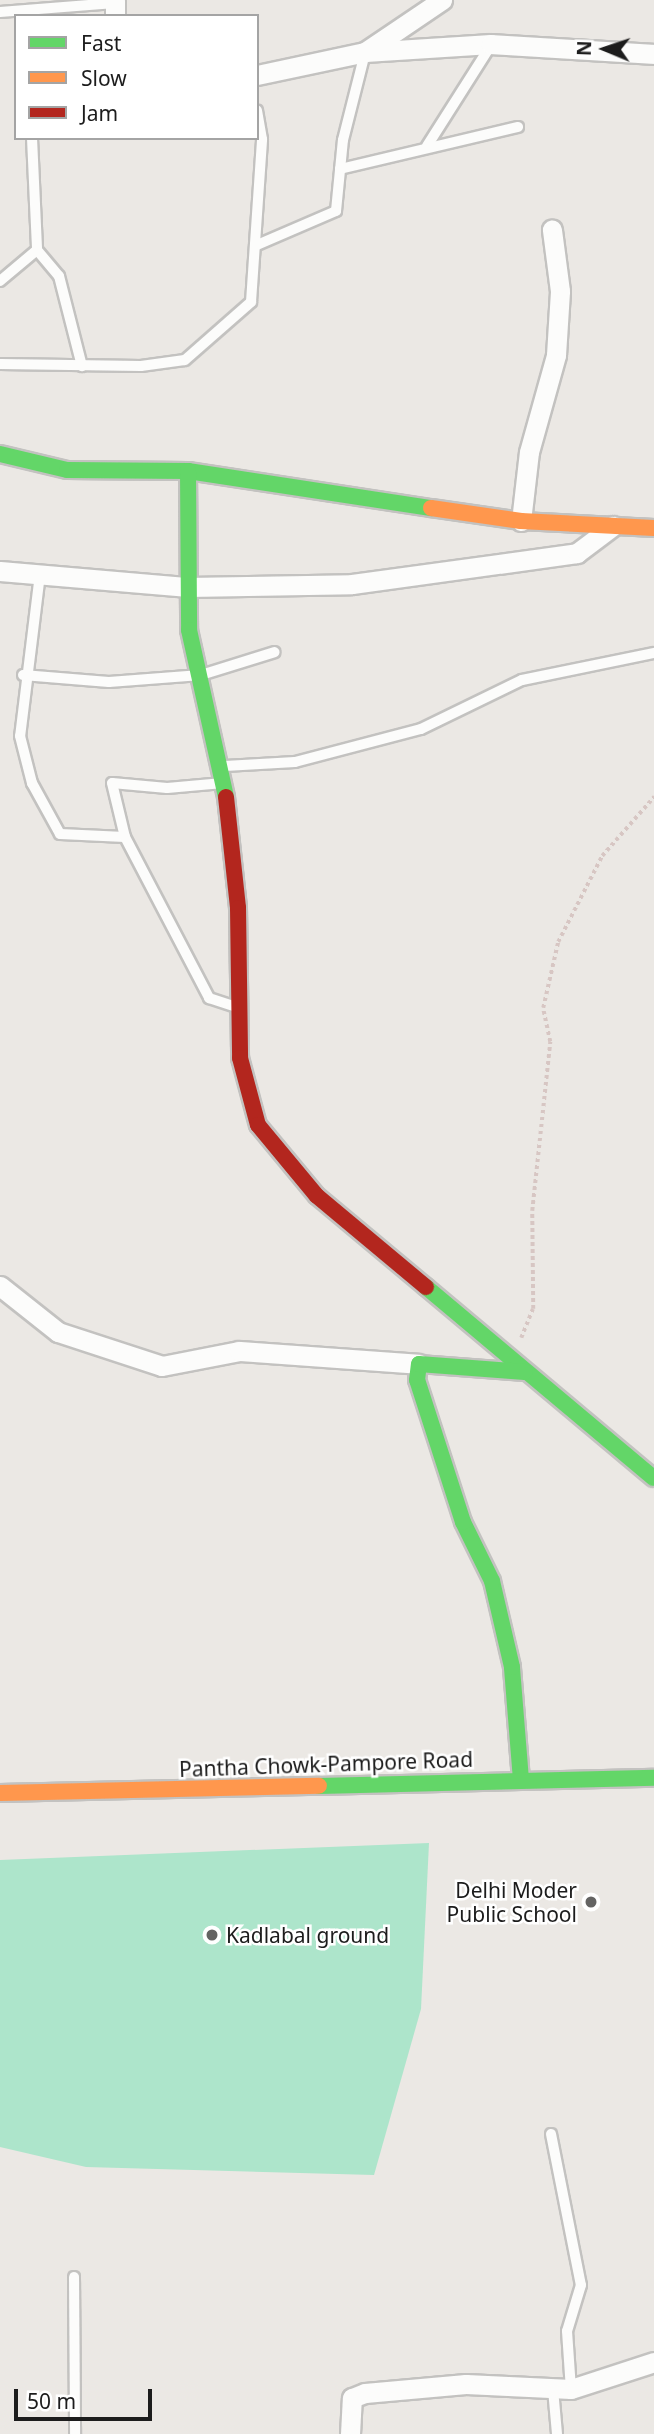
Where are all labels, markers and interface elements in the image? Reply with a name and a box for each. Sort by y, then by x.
legend [14,14,259,140]
north arrow [570,14,640,84]
text: Fast [81,29,121,57]
text: N [571,40,597,56]
text: Slow [81,64,127,92]
text: Jam [81,99,118,127]
street label: Pantha Chowk-Pampore Road [179,1746,473,1782]
place label: Delhi Moder Public School [447,1877,577,1927]
marker: Delhi Moder Public School [583,1894,599,1910]
place label: Kadlabal ground [226,1922,389,1948]
marker: Kadlabal ground [204,1927,220,1943]
scale bar [18,2374,156,2418]
text: 50 m [27,2387,76,2415]

